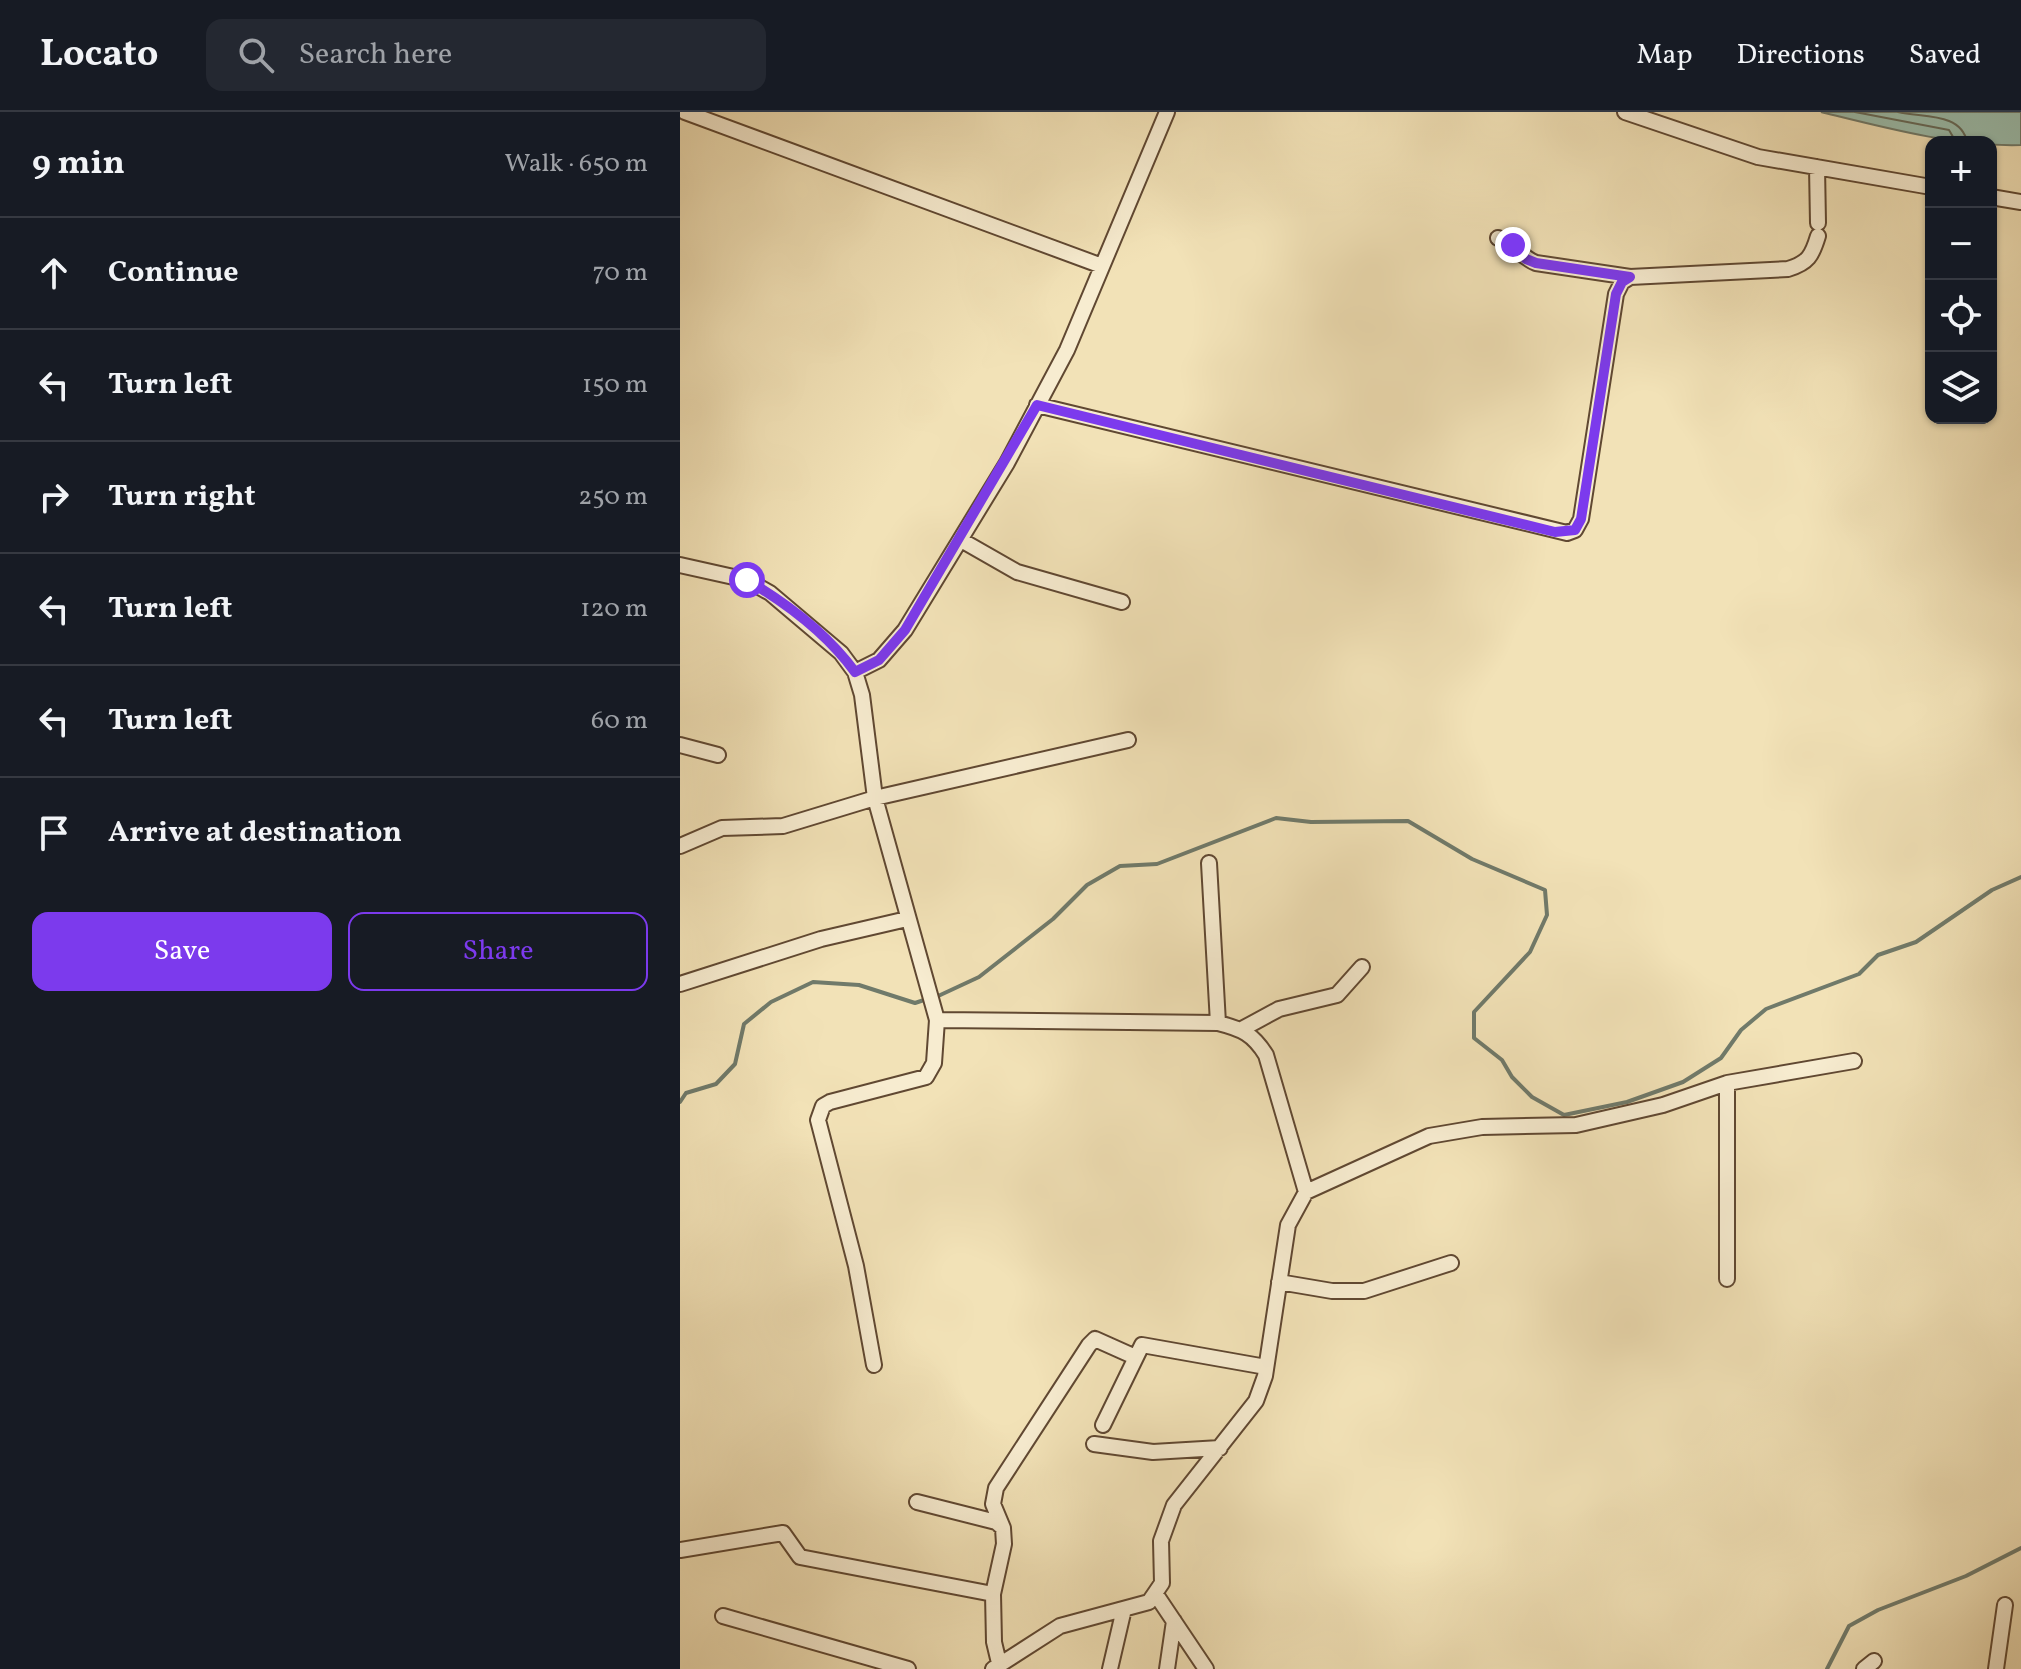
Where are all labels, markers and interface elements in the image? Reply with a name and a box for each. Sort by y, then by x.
search box [206,19,766,91]
text: Locato [40,29,158,82]
icon: search [234,33,278,77]
text: Search here [298,34,452,76]
text: Map [1637,36,1693,75]
text: Directions [1737,36,1865,75]
text: Saved [1909,36,1981,75]
map controls [1925,136,1997,424]
button: + [1925,136,1997,208]
text: 9 min [32,141,125,188]
text: Walk · 650 m [504,146,648,182]
button: − [1925,208,1997,280]
route end [1495,227,1531,263]
icon: ahead [32,251,76,295]
text: Continue [108,252,239,294]
text: 70 m [593,255,648,291]
button: locate [1925,280,1997,352]
button: layers [1925,352,1997,424]
icon: left [32,363,76,407]
text: Turn left [108,364,232,406]
text: 150 m [582,367,648,403]
icon: right [32,475,76,519]
text: Turn right [108,476,256,518]
text: 250 m [578,479,648,515]
route start [729,562,765,598]
icon: left [32,587,76,631]
text: Turn left [108,588,232,630]
text: 120 m [580,591,648,627]
icon: left [32,699,76,743]
text: Turn left [108,700,232,742]
text: 60 m [591,703,648,739]
icon: arrive [32,811,76,855]
text: Arrive at destination [108,812,402,854]
button: Save [32,912,332,991]
button: Share [348,912,648,991]

